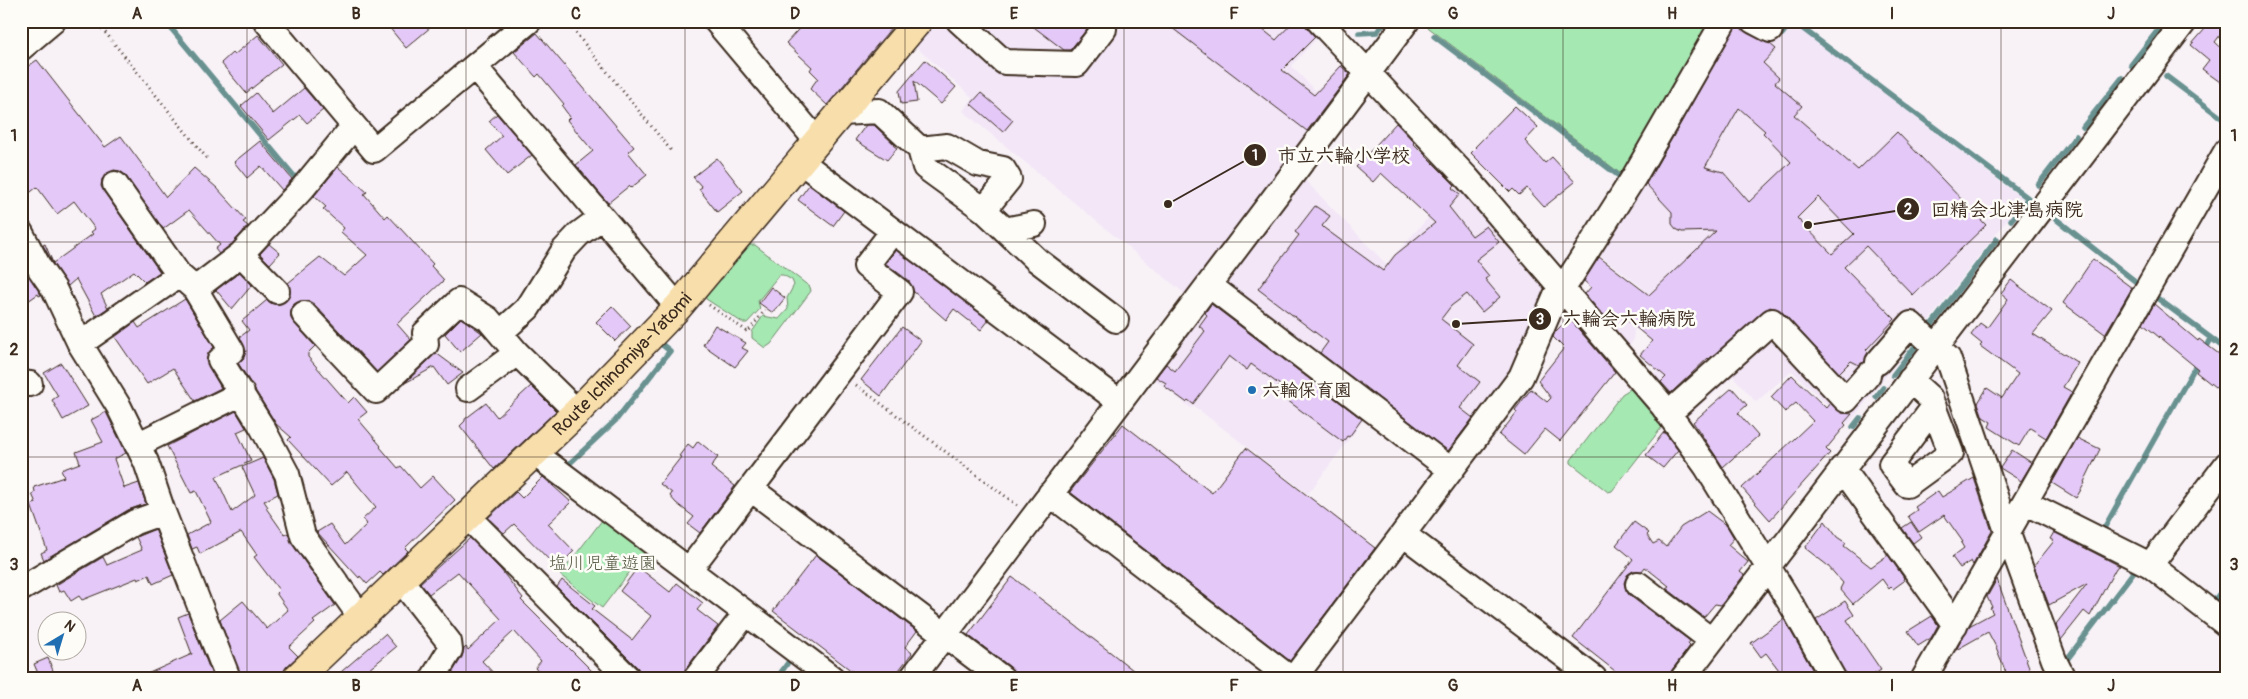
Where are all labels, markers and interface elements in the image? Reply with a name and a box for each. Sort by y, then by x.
text: A [132,4,143,24]
text: B [351,4,361,24]
text: C [571,4,581,24]
text: D [790,4,800,24]
text: E [1010,4,1019,24]
text: F [1229,4,1239,24]
text: G [1448,4,1459,24]
text: H [1667,4,1677,24]
text: I [1890,4,1894,24]
text: J [2107,4,2115,24]
text: 1 [11,126,17,146]
text: 1 [2231,126,2237,146]
callout: 市立六輪小学校 [1242,138,1420,172]
text: 市立六輪小学校 [1277,144,1411,168]
text: 1 [1252,146,1258,165]
callout: 回精会北津島病院 [1896,192,2093,226]
text: 回精会北津島病院 [1931,198,2083,222]
text: 2 [1904,200,1912,219]
street label: Route Ichinomiya-Yatomi [548,288,697,441]
callout: 六輪会六輪病院 [1528,302,1706,336]
text: 六輪会六輪病院 [1562,307,1696,331]
text: 3 [1536,310,1544,329]
text: 2 [10,340,19,360]
text: 2 [2230,340,2239,360]
place label: 六輪保育園 [1262,379,1352,402]
marker: 六輪保育園 [1246,384,1258,396]
park label: 塩川児童遊園 [549,552,657,575]
text: 3 [10,555,19,575]
text: 3 [2230,555,2239,575]
north arrow [38,612,88,662]
text: N [61,617,79,636]
text: A [132,676,143,696]
text: B [351,676,361,696]
text: C [571,676,581,696]
text: D [790,676,800,696]
text: E [1010,676,1019,696]
text: F [1229,676,1239,696]
text: G [1448,676,1459,696]
text: H [1667,676,1677,696]
text: I [1890,676,1894,696]
text: J [2107,676,2115,696]

